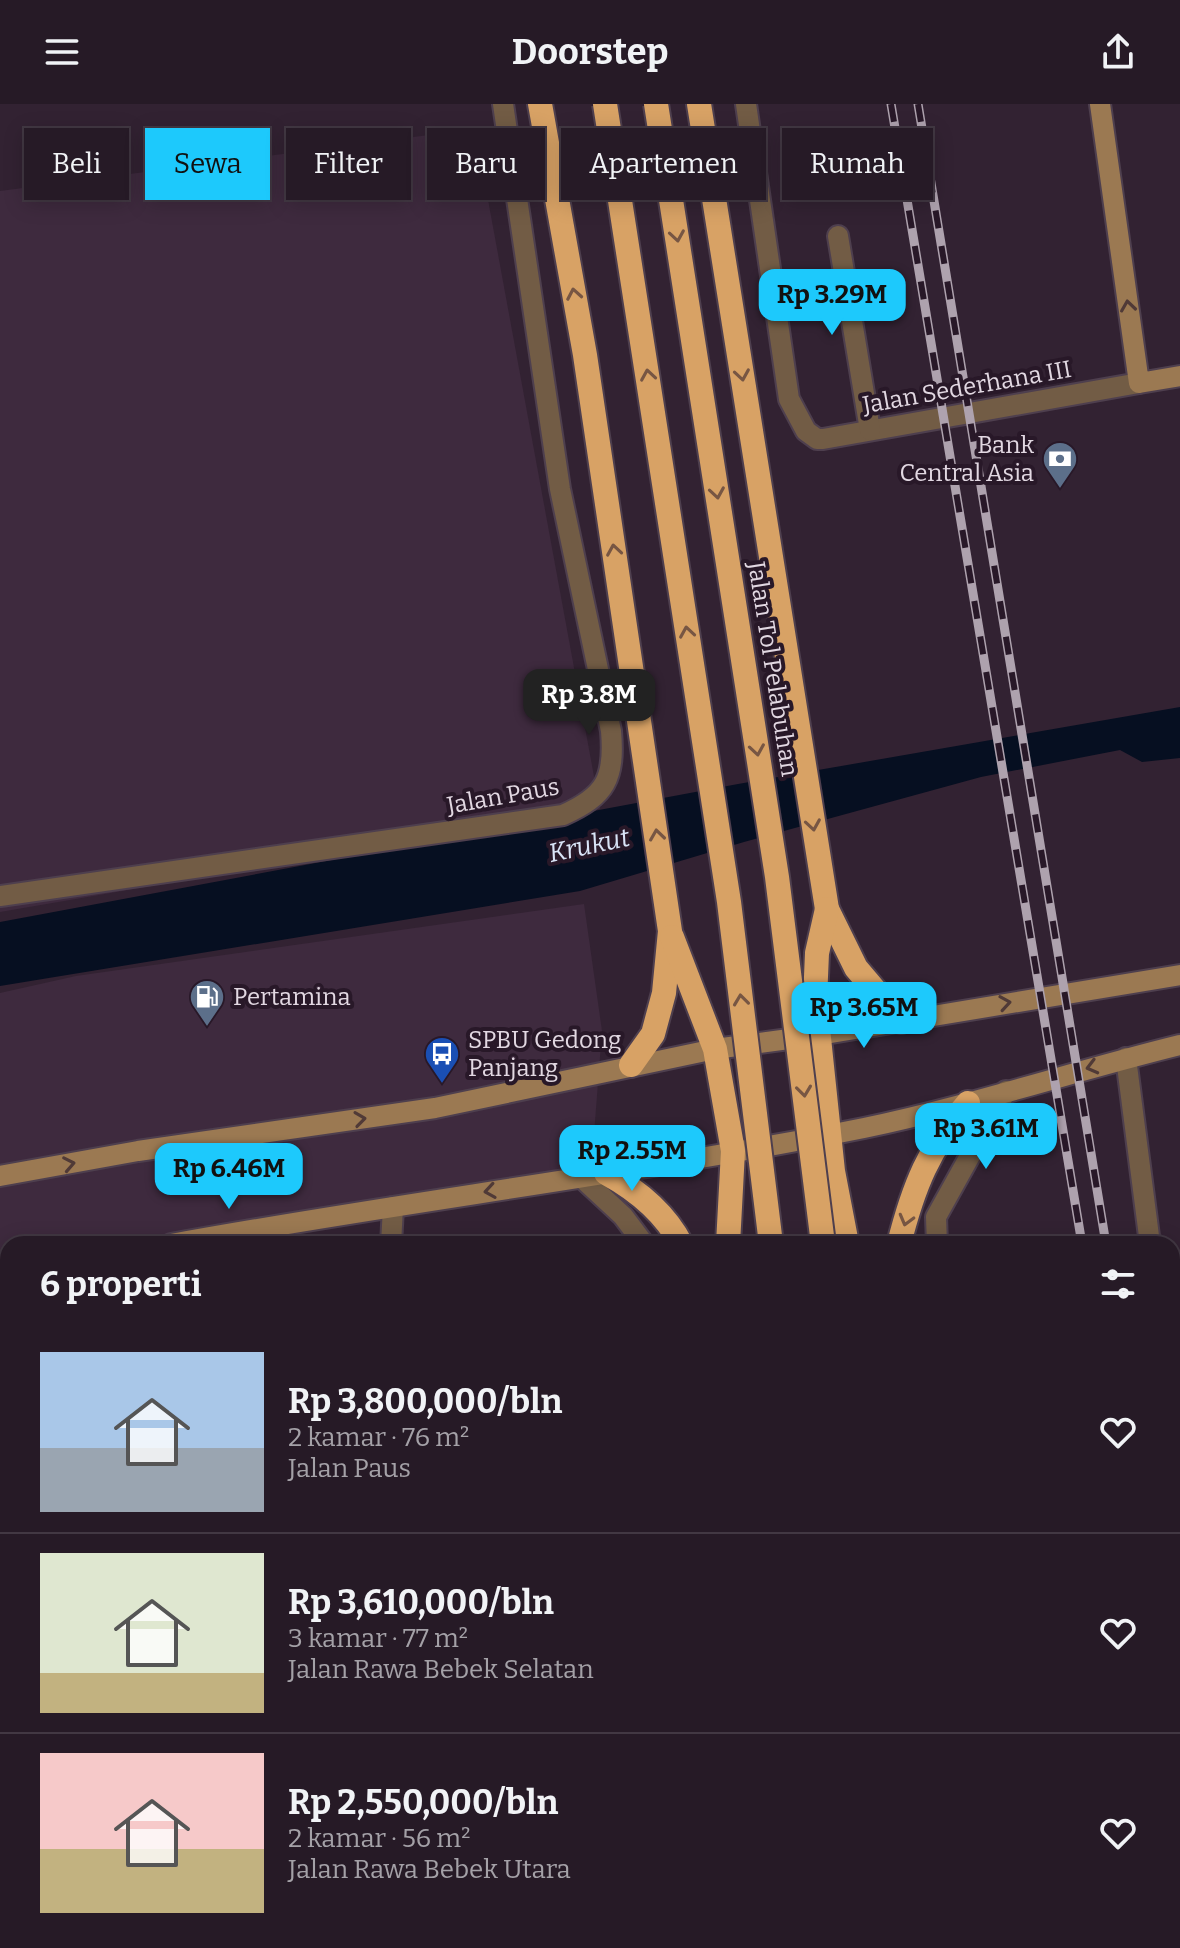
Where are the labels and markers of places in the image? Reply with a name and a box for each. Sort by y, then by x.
pin: Rp 3.29M [749,269,915,337]
place label: Bank Central Asia [899,431,1034,487]
bank icon: Bank Central Asia [1041,440,1079,490]
pin: Rp 3.8M [515,669,663,737]
fuel station icon: Pertamina [188,978,226,1028]
pin: Rp 3.65M [781,982,947,1050]
place label: Pertamina [233,983,351,1011]
place label: SPBU Gedong Panjang [468,1026,621,1082]
bus stop icon: SPBU Gedong Panjang [423,1035,461,1085]
pin: Rp 3.61M [903,1103,1069,1171]
pin: Rp 2.55M [549,1125,715,1193]
pin: Rp 6.46M [146,1143,312,1211]

